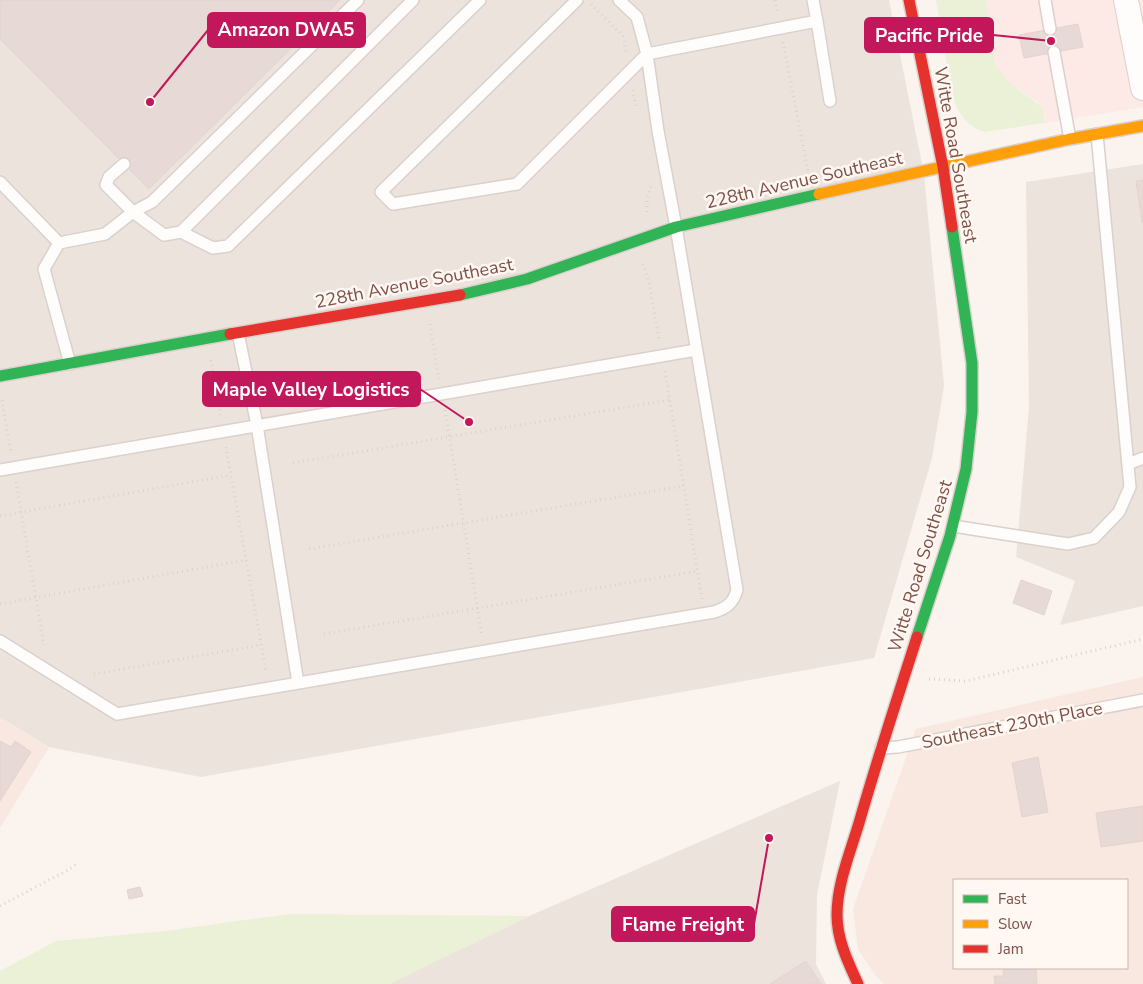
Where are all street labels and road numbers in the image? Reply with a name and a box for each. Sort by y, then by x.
street label: Witte Road Southeast [929,65,983,246]
street label: 228th Avenue Southeast [703,146,905,214]
street label: 228th Avenue Southeast [313,252,516,314]
street label: Witte Road Southeast [882,476,958,655]
street label: Southeast 230th Place [919,696,1105,754]

